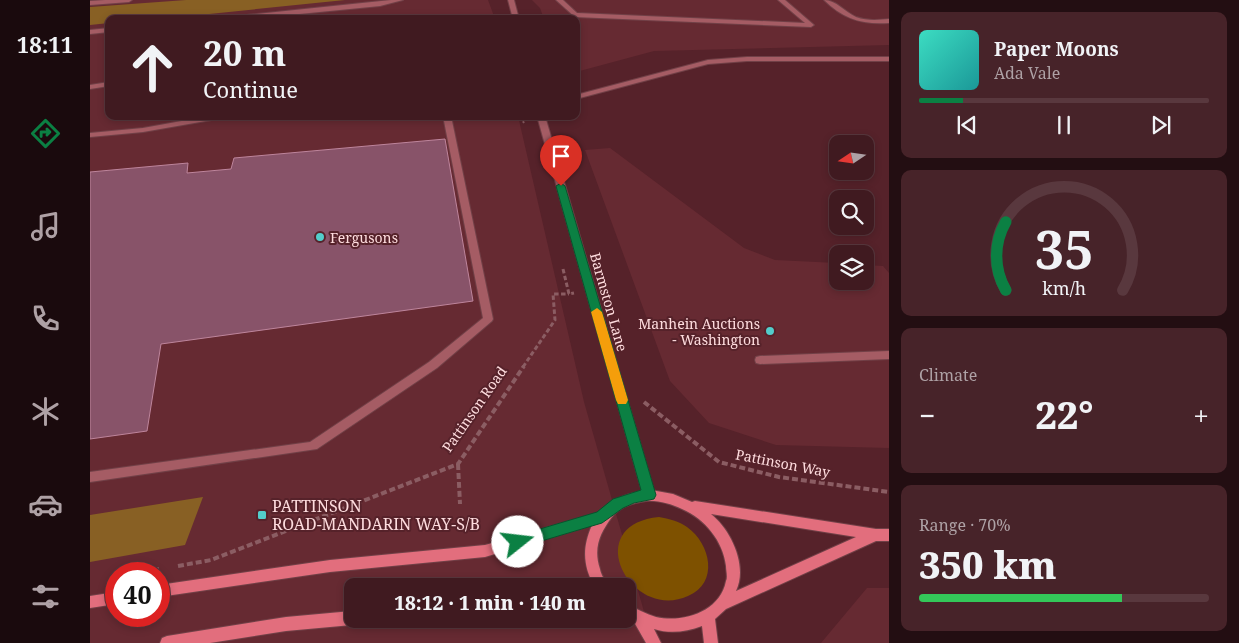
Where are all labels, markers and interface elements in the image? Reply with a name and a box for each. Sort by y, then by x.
text: 18:11 [17,29,73,59]
text: 20 m [203,29,286,76]
icon: ahead [120,35,185,100]
text: Paper Moons [994,36,1119,62]
text: Ada Vale [994,62,1060,84]
text: Continue [203,74,298,104]
icon: previous [953,111,981,139]
icon: pause [1050,111,1078,139]
icon: next [1147,111,1175,139]
icon: directions [28,116,63,151]
pin [540,135,582,186]
north arrow [829,135,874,180]
map controls [829,135,874,290]
icon: arrive [547,142,575,170]
button: search [829,190,874,235]
icon: music [28,209,63,244]
text: 35 [1035,213,1093,284]
place label: Fergusons [330,228,398,247]
marker: Fergusons [314,231,326,243]
button: layers [829,245,874,290]
street label: Barmston Lane [586,250,632,354]
text: km/h [1042,276,1086,300]
icon: phone [28,301,63,336]
place label: Manhein Auctions - Washington [638,314,760,349]
marker: Manhein Auctions - Washington [764,325,776,337]
street label: Pattinson Road [437,362,511,456]
text: Climate [919,364,977,386]
text: 22° [1035,388,1093,440]
icon: climate [28,394,63,429]
text: − [919,396,935,434]
text: + [1193,396,1209,434]
street label: Pattinson Way [734,445,832,481]
icon: car [28,487,63,522]
place label: PATTINSON ROAD-MANDARIN WAY-S/B [272,495,480,535]
marker: PATTINSON ROAD-MANDARIN WAY-S/B [256,509,268,521]
text: Range · 70% [919,514,1011,536]
position arrow [491,515,543,567]
text: 350 km [919,538,1057,590]
speed limit sign: 40 [105,562,170,627]
icon: filters [28,579,63,614]
text: 18:12 · 1 min · 140 m [394,590,586,616]

